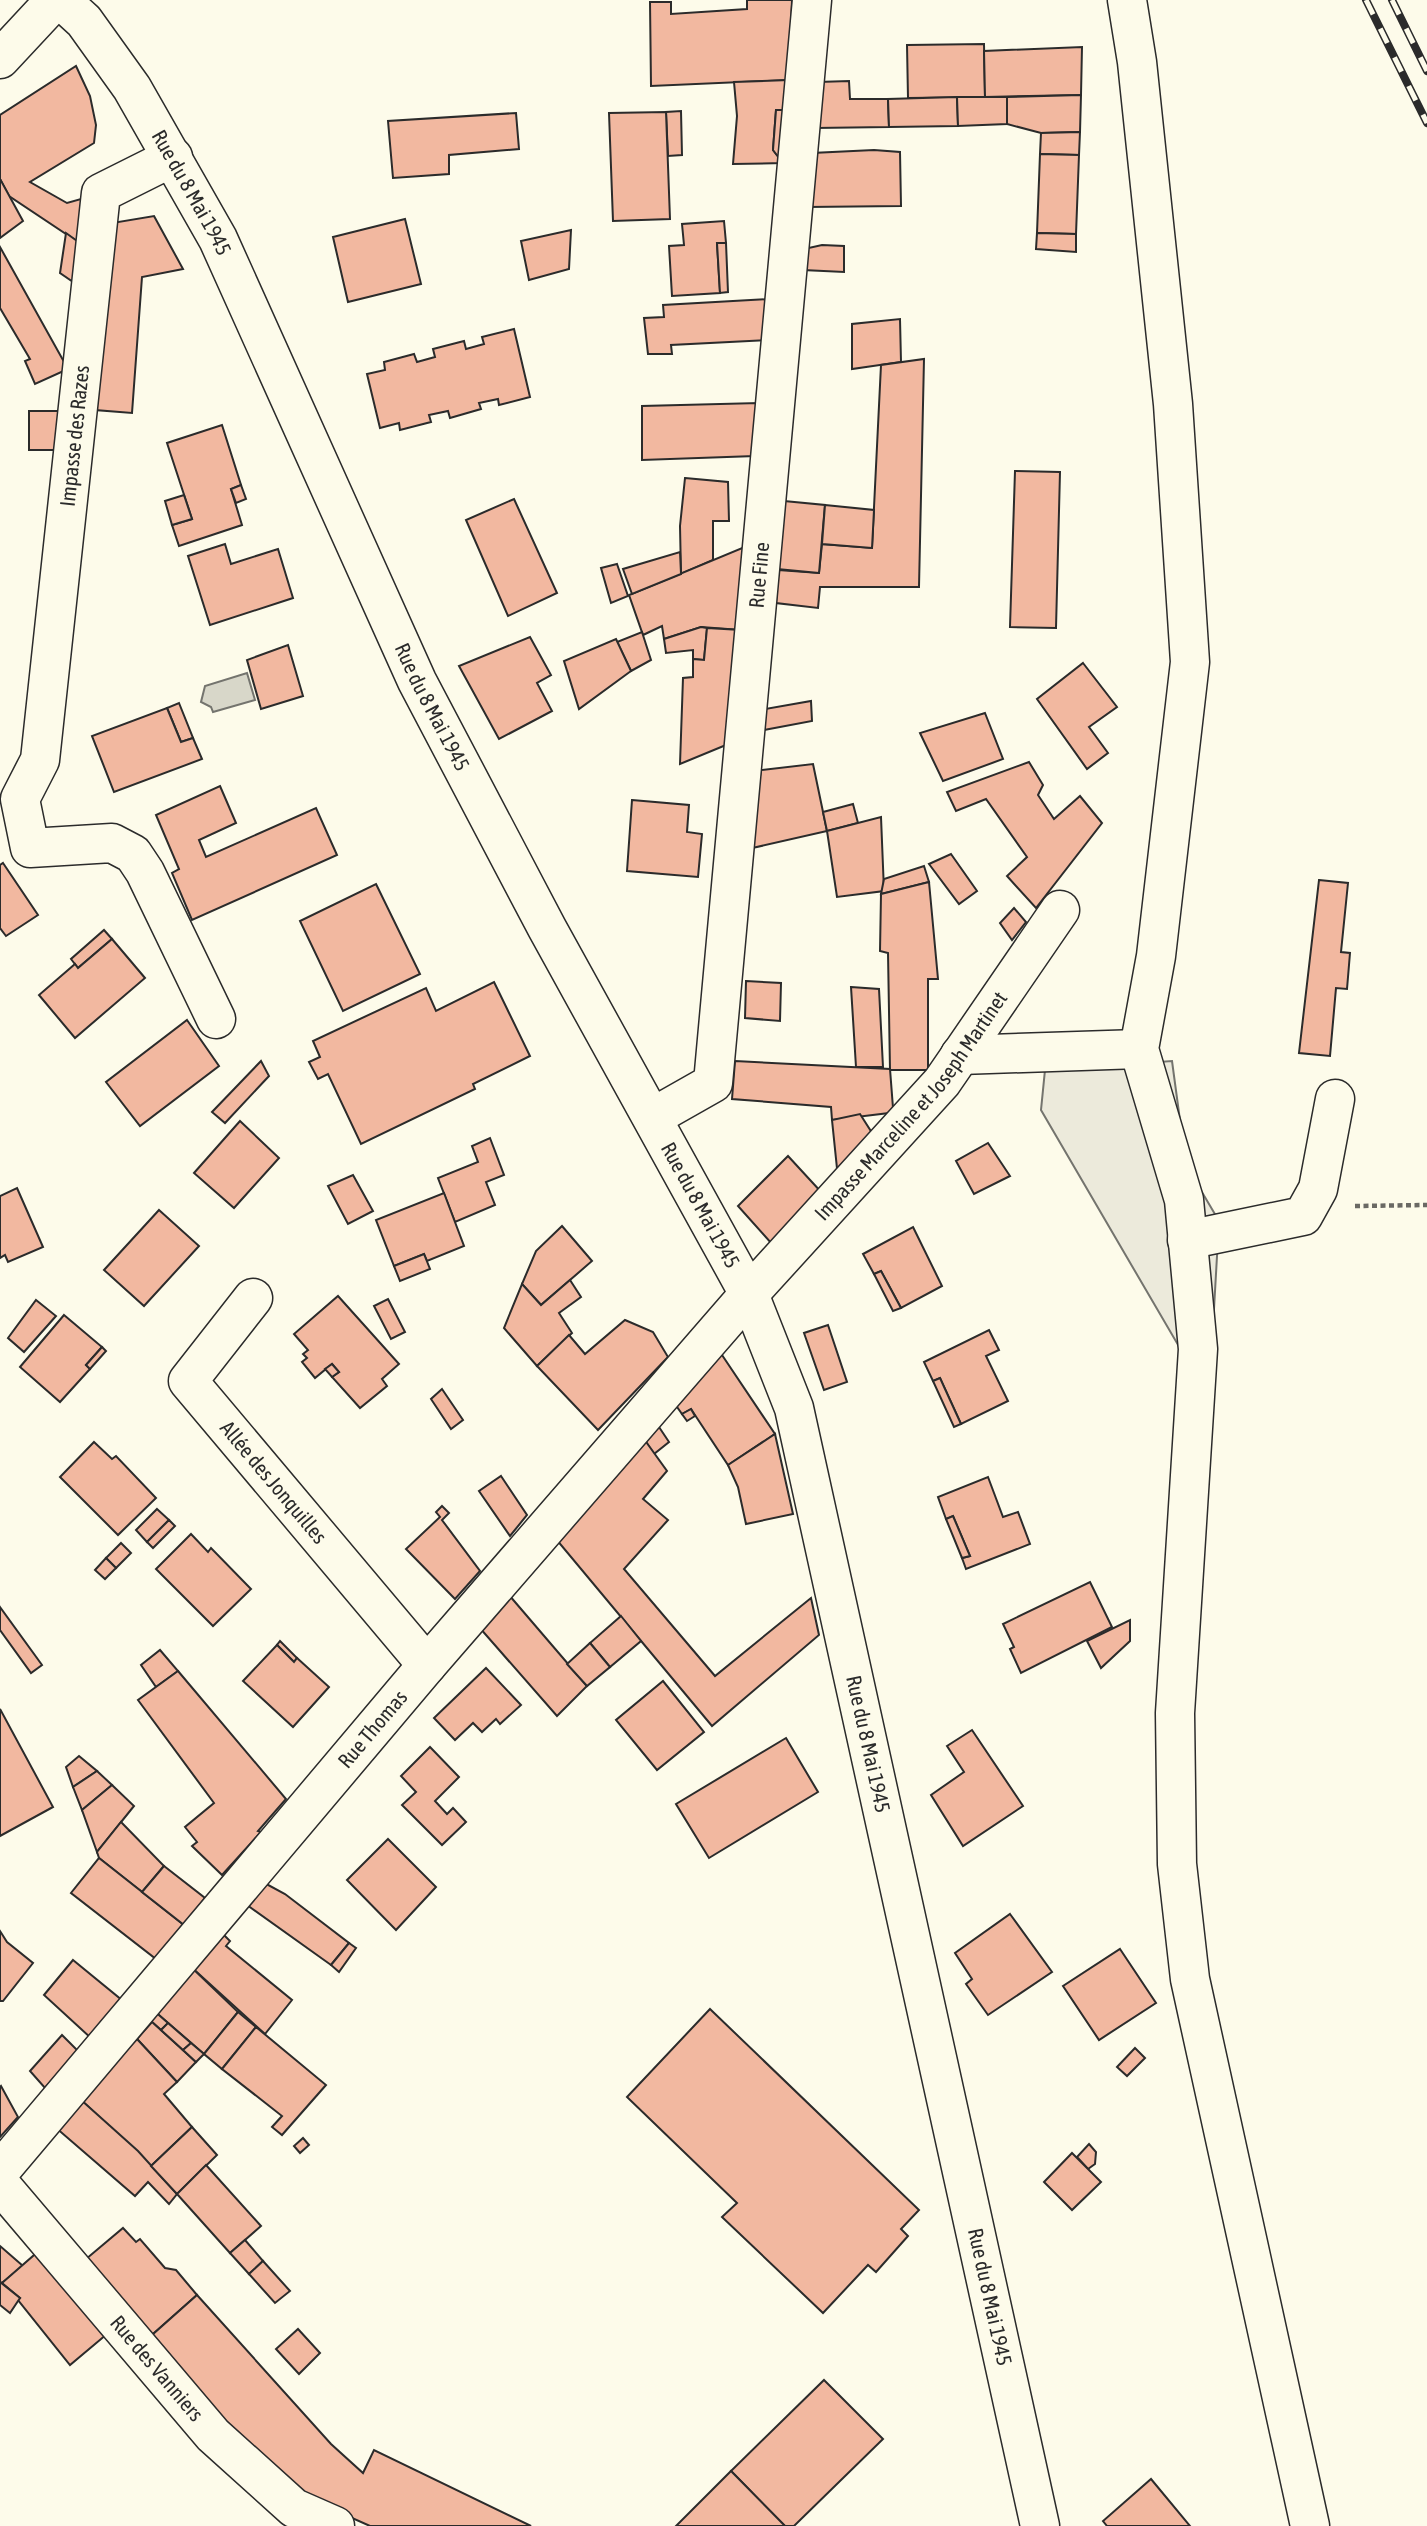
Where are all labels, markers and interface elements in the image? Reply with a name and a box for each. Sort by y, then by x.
street label: Rue du 8 Mai 1945 [147,125,237,259]
street label: Impasse des Razes [55,364,93,508]
street label: Rue Fine [743,541,773,609]
street label: Rue du 8 Mai 1945 [391,639,475,775]
street label: Impasse Marceline et Joseph Martinet [809,987,1011,1225]
street label: Rue du 8 Mai 1945 [657,1138,745,1272]
street label: Allée des Jonquilles [216,1416,332,1548]
street label: Rue du 8 Mai 1945 [842,1673,896,1815]
street label: Rue Thomas [332,1685,412,1772]
street label: Rue du 8 Mai 1945 [964,2226,1017,2368]
street label: Rue des Vanniers [106,2310,209,2425]

